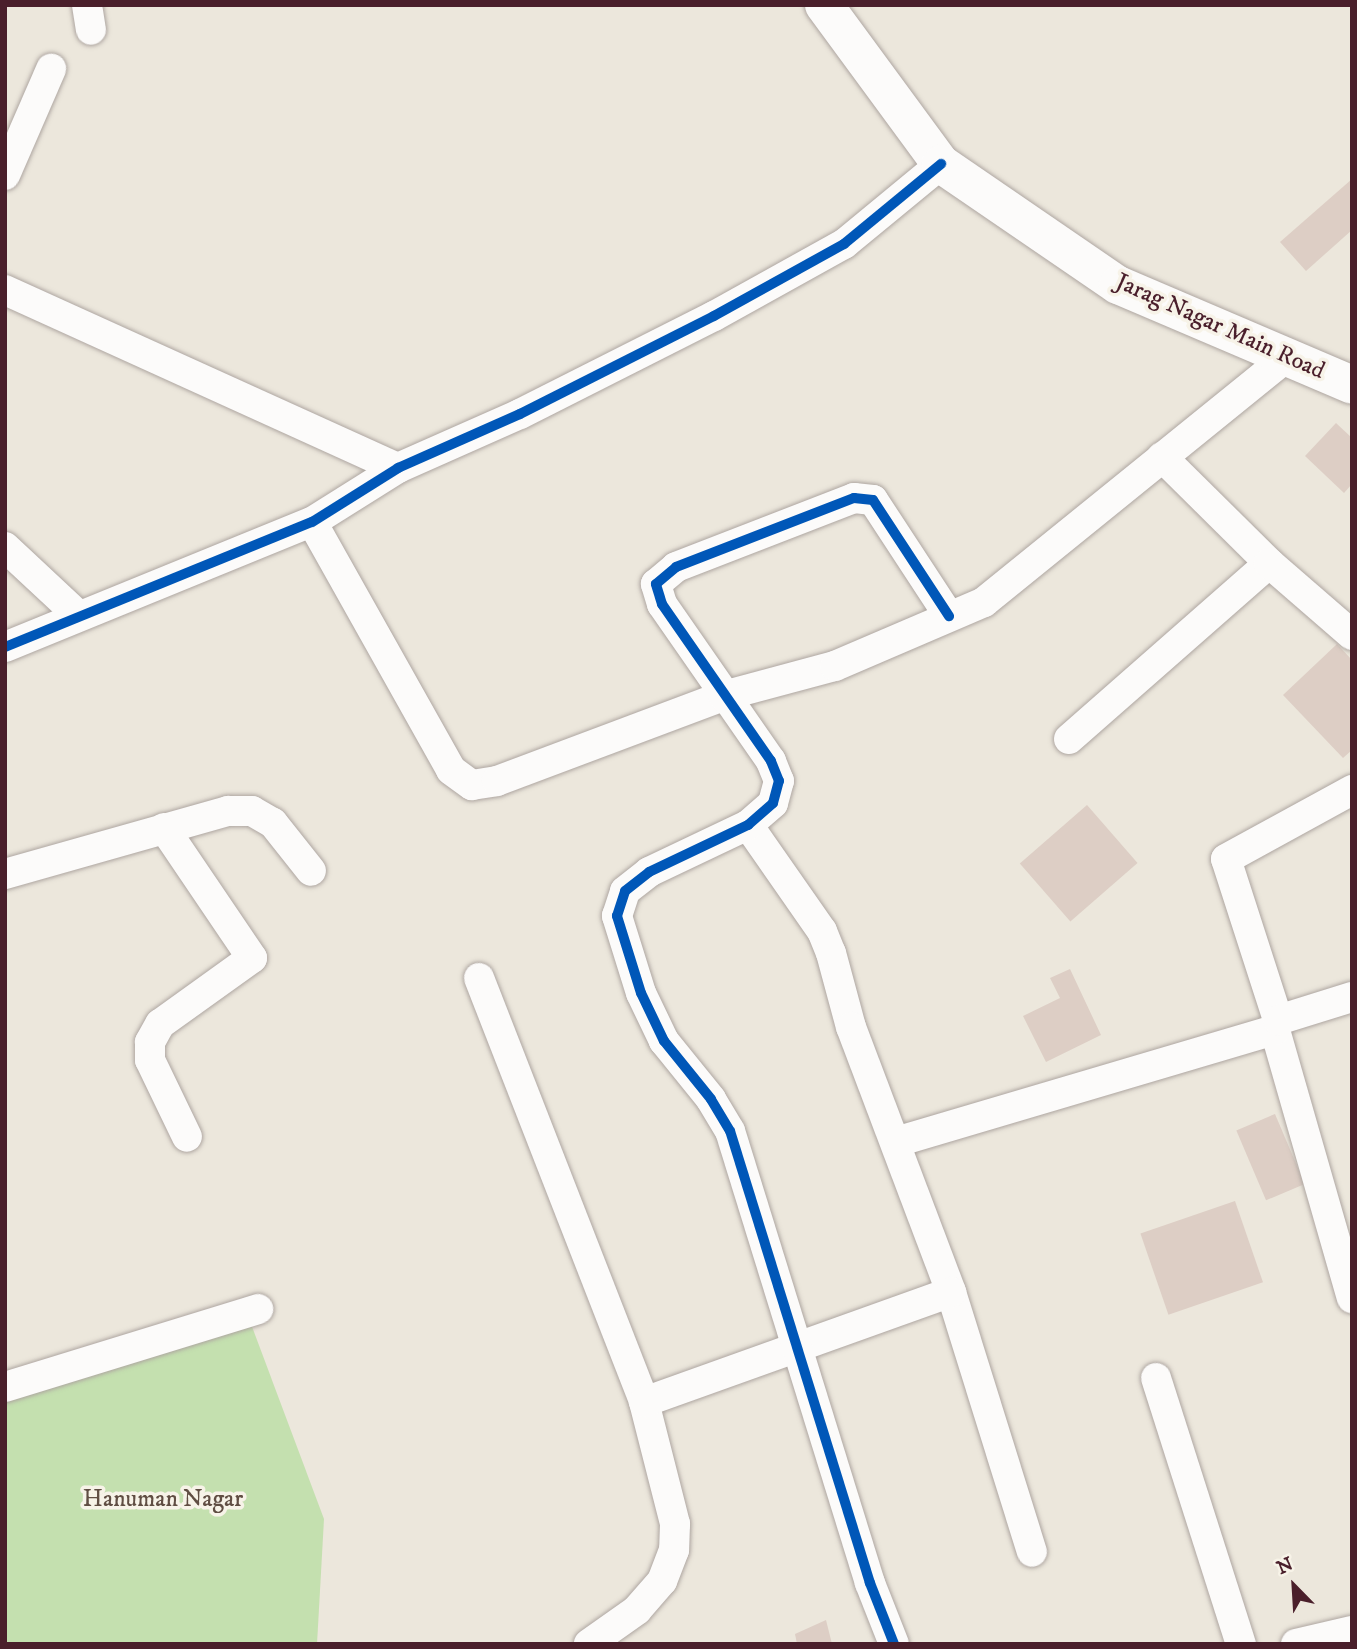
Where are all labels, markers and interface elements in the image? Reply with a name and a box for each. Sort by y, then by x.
street label: Jarag Nagar Main Road [1111,268,1329,386]
park label: Hanuman Nagar [83,1486,243,1514]
north arrow [1259,1551,1329,1621]
text: N [1273,1553,1297,1580]

